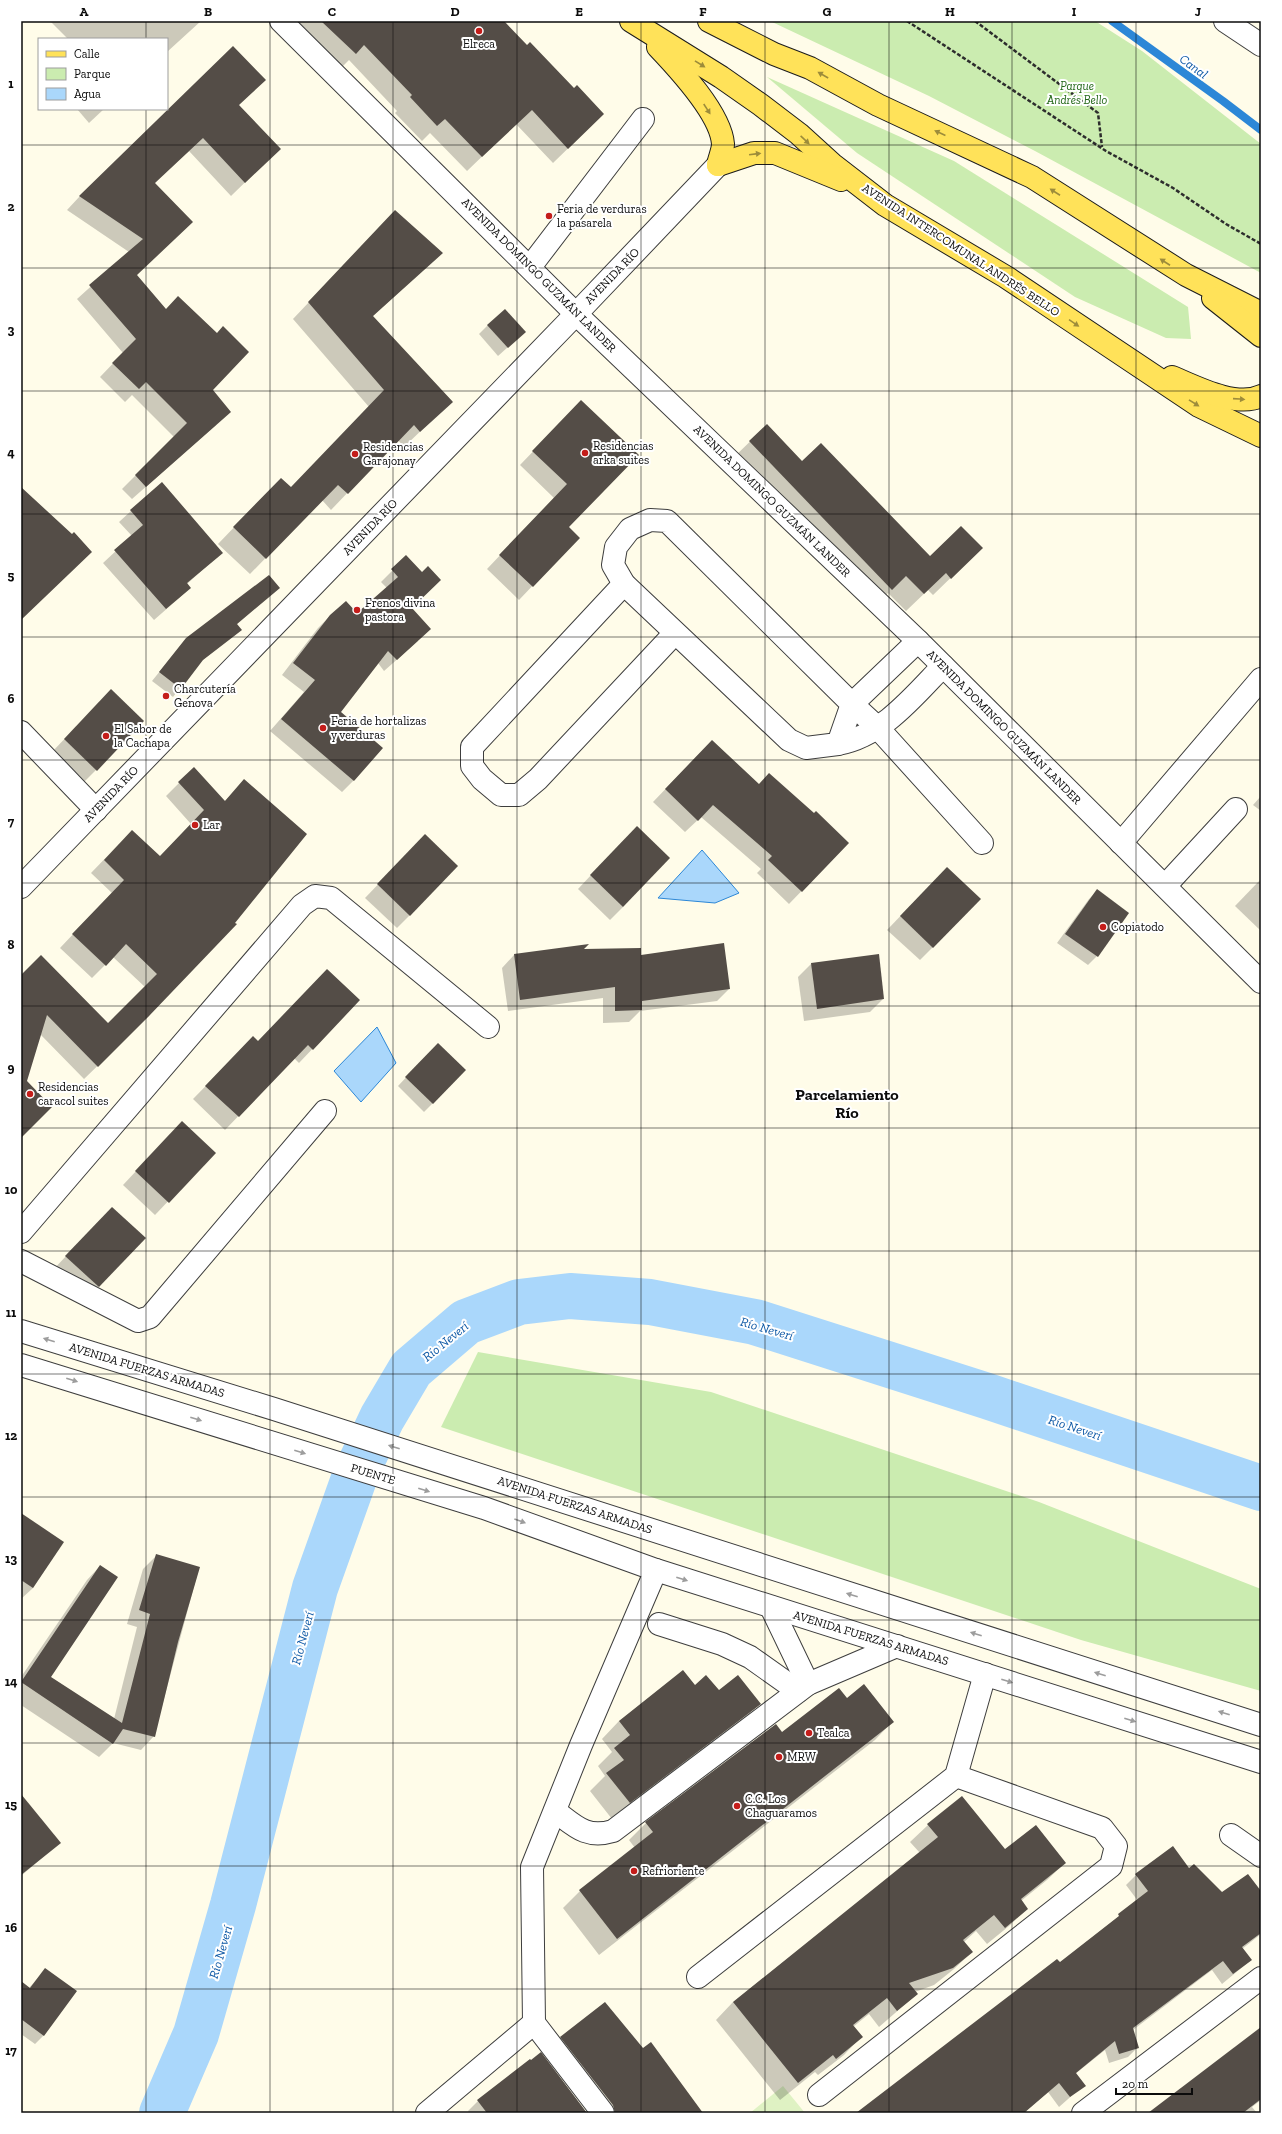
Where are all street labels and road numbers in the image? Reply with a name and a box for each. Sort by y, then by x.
street label: AVENIDA INTERCOMUNAL ANDRÉS BELLO [860,180,1063,319]
street label: AVENIDA DOMINGO GUZMÁN LANDER [459,194,620,355]
street label: AVENIDA RÍO [581,244,642,307]
street label: AVENIDA DOMINGO GUZMÁN LANDER [691,421,854,580]
street label: AVENIDA RÍO [339,495,400,558]
street label: AVENIDA DOMINGO GUZMÁN LANDER [924,646,1085,807]
street label: AVENIDA RÍO [80,762,141,825]
street label: AVENIDA FUERZAS ARMADAS [68,1340,226,1400]
street label: PUENTE [349,1461,397,1487]
street label: AVENIDA FUERZAS ARMADAS [496,1473,654,1537]
street label: AVENIDA FUERZAS ARMADAS [792,1608,950,1668]

